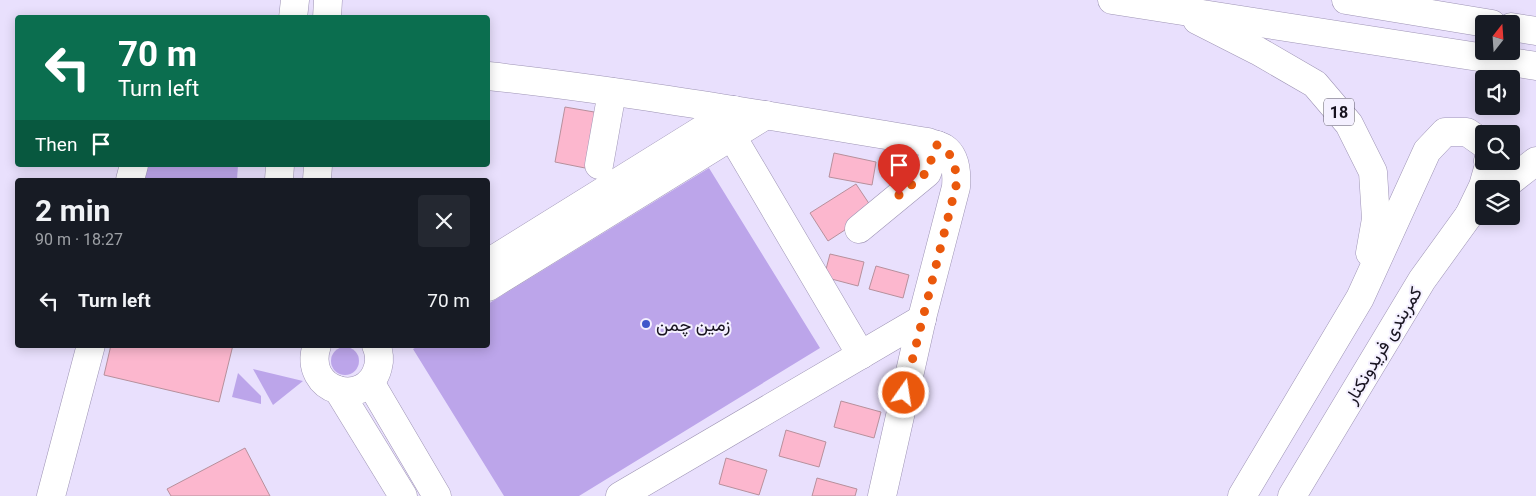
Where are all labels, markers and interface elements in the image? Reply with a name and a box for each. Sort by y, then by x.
north arrow [1475,15,1520,60]
map controls [1475,15,1520,225]
text: 70 m [118,34,197,75]
icon: left [35,35,100,100]
button: sound [1475,70,1520,115]
text: Turn left [118,76,199,101]
road number: 18 [1324,98,1354,125]
button: search [1475,125,1520,170]
icon: arrive [87,130,115,158]
text: Then [35,133,77,156]
pin [878,144,920,195]
icon: arrive [885,151,913,179]
button: layers [1475,180,1520,225]
text: 2 min [35,193,110,228]
button: close [418,195,470,247]
text: 90 m · 18:27 [35,230,123,249]
street label: کمربندی فریدونکنار [1339,283,1427,409]
icon: left [35,287,63,315]
text: Turn left [78,289,151,312]
text: 70 m [427,289,470,312]
place label: زمین چمن [656,314,730,337]
marker: زمین چمن [640,318,652,330]
position arrow [877,366,929,418]

